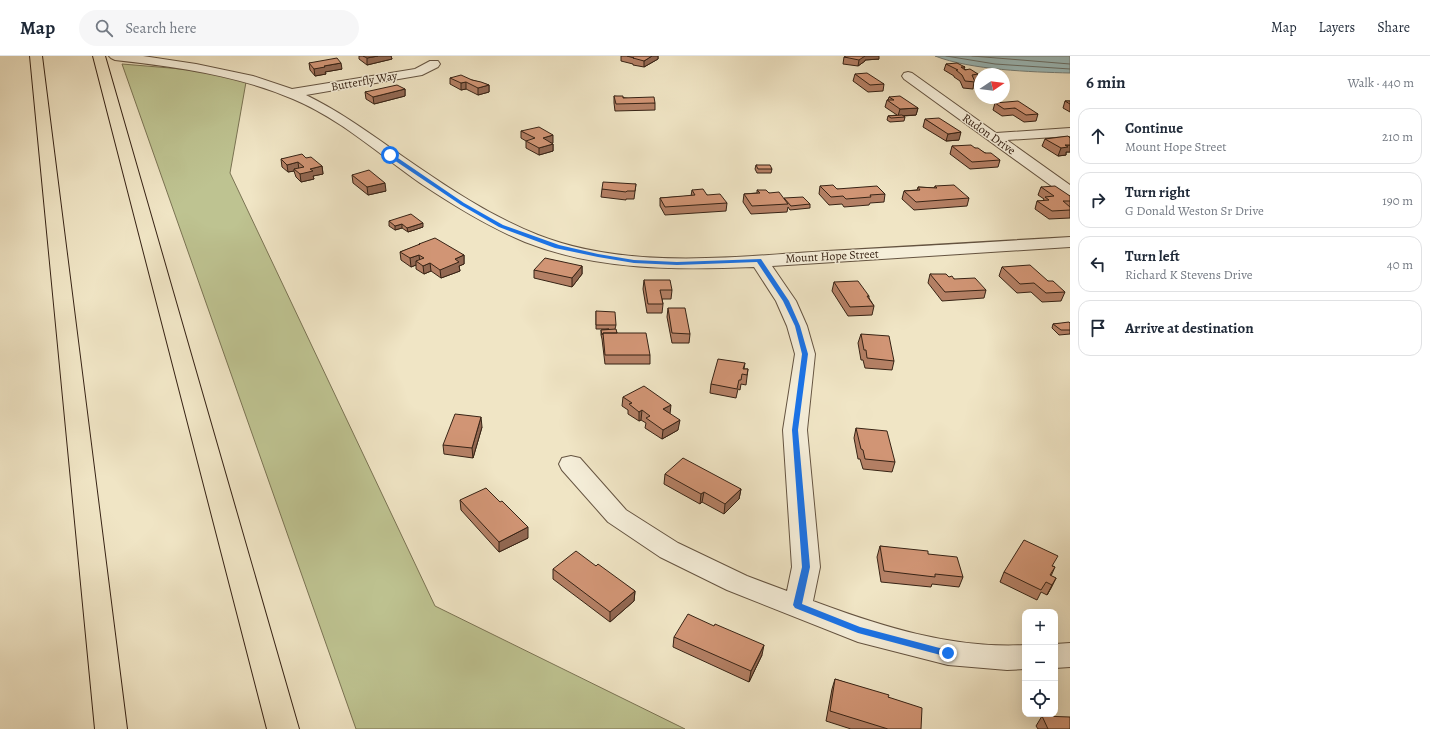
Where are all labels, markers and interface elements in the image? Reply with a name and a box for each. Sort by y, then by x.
search box [79,10,359,46]
text: Map [20,15,55,41]
icon: search [93,17,115,39]
text: Search here [125,18,197,38]
text: Map [1271,18,1297,37]
text: Layers [1319,18,1355,37]
text: Share [1377,18,1410,37]
street label: Butterfly Way [330,67,399,95]
north arrow [974,68,1010,104]
text: 6 min [1086,71,1126,94]
text: Walk · 440 m [1347,74,1414,91]
street label: Rudon Drive [959,110,1019,158]
text: Continue [1125,118,1183,138]
icon: ahead [1087,125,1109,147]
text: 210 m [1382,128,1413,145]
text: Mount Hope Street [1125,138,1227,155]
route start [381,146,399,164]
text: Turn right [1125,182,1190,202]
icon: right [1087,189,1109,211]
text: 190 m [1382,192,1413,209]
text: G Donald Weston Sr Drive [1125,202,1264,219]
street label: Mount Hope Street [785,246,879,266]
text: Turn left [1125,246,1180,266]
icon: left [1087,253,1109,275]
text: 40 m [1387,256,1413,273]
text: Richard K Stevens Drive [1125,266,1253,283]
icon: arrive [1087,317,1109,339]
text: Arrive at destination [1125,318,1254,338]
map controls [1022,609,1058,717]
button: + [1022,609,1058,645]
route end [939,644,957,662]
button: − [1022,645,1058,681]
button: locate [1022,681,1058,717]

